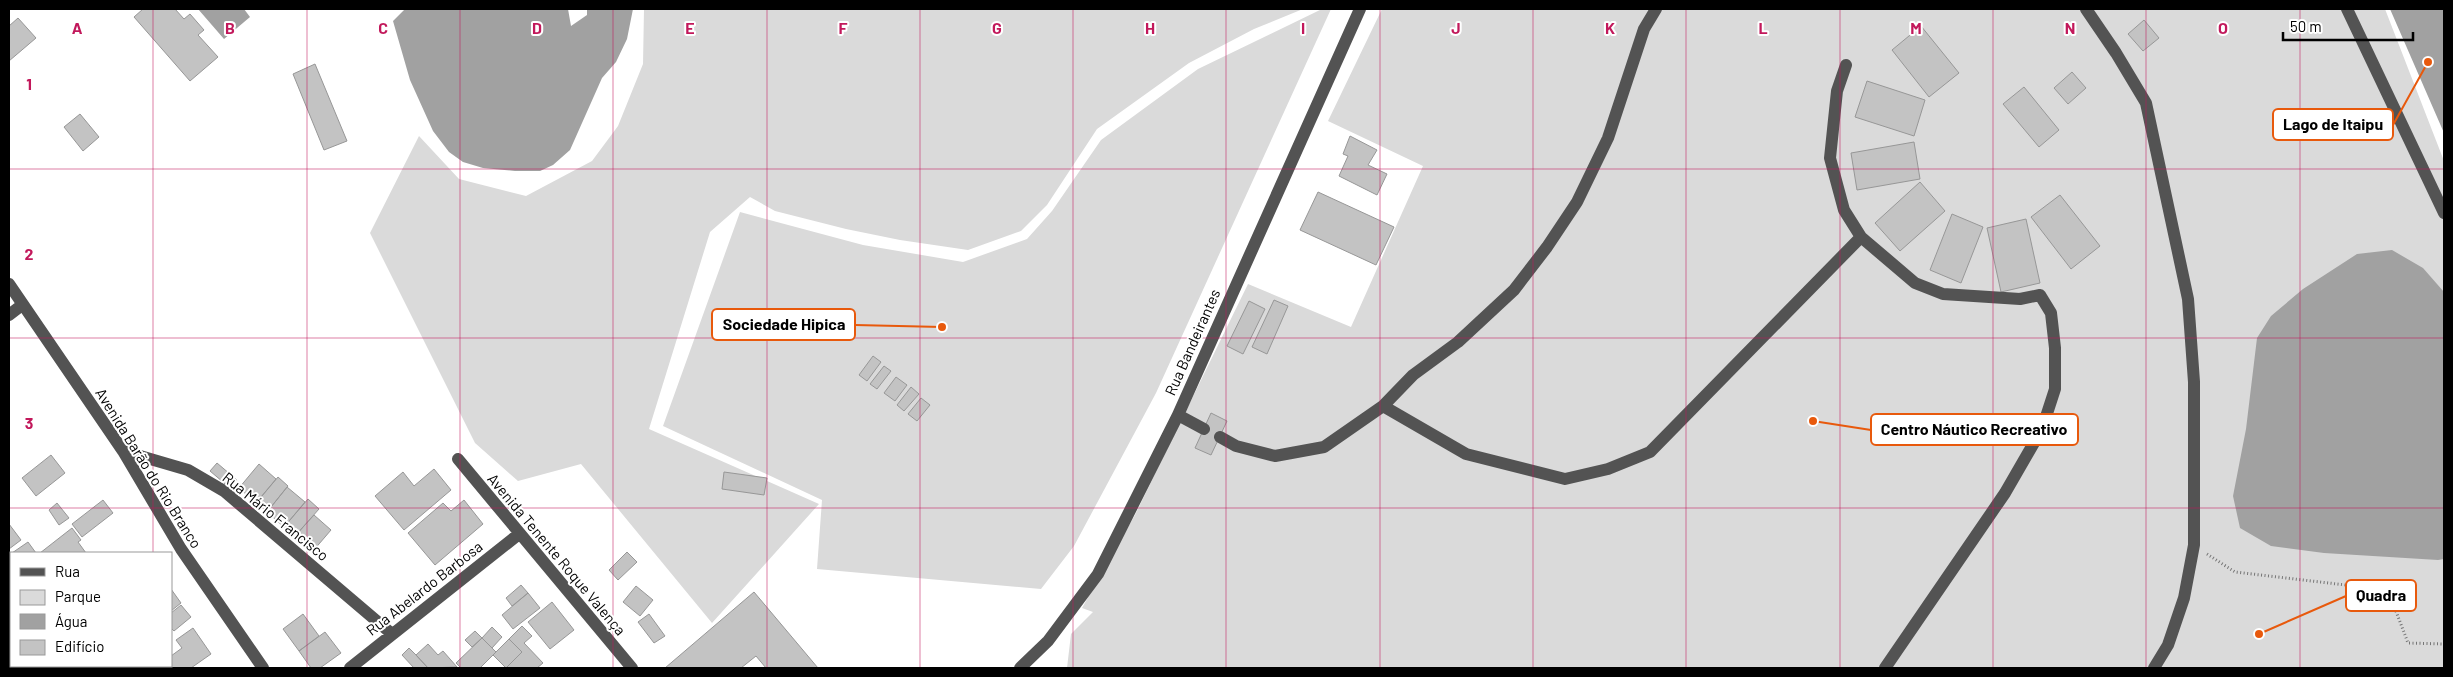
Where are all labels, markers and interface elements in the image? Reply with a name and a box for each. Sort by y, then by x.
scale bar [2283,10,2413,42]
text: 50 m [2290,17,2322,35]
text: A [72,18,83,37]
text: B [225,18,235,37]
text: C [378,18,388,37]
text: D [532,18,542,37]
text: E [685,18,695,37]
text: F [839,18,848,37]
text: G [992,18,1002,37]
text: H [1145,18,1155,37]
text: I [1301,18,1305,37]
text: J [1451,18,1461,37]
text: K [1605,18,1615,37]
text: L [1758,18,1768,37]
text: M [1910,18,1922,37]
text: N [2065,18,2075,37]
text: O [2218,18,2228,37]
text: 1 [26,74,32,93]
callout: Lago de Itaipu [2273,109,2393,140]
text: Lago de Itaipu [2283,114,2383,133]
text: 2 [25,244,34,263]
street label: Rua Bandeirantes [1161,286,1223,398]
callout: Sociedade Hipica [712,309,855,340]
text: Sociedade Hipica [723,314,845,333]
street label: Avenida Barão do Rio Branco [92,385,206,551]
text: 3 [25,413,33,432]
callout: Centro Náutico Recreativo [1871,414,2078,445]
text: Centro Náutico Recreativo [1881,419,2067,438]
street label: Rua Mário Francisco [219,468,333,564]
street label: Avenida Tenente Roque Valença [484,470,630,638]
street label: Rua Abelardo Barbosa [362,537,486,639]
legend [10,552,172,667]
text: Rua [55,562,80,580]
callout: Quadra [2346,580,2416,611]
text: Quadra [2356,585,2406,604]
text: Parque [55,587,101,605]
text: Água [55,612,88,630]
text: Edifício [55,637,104,655]

